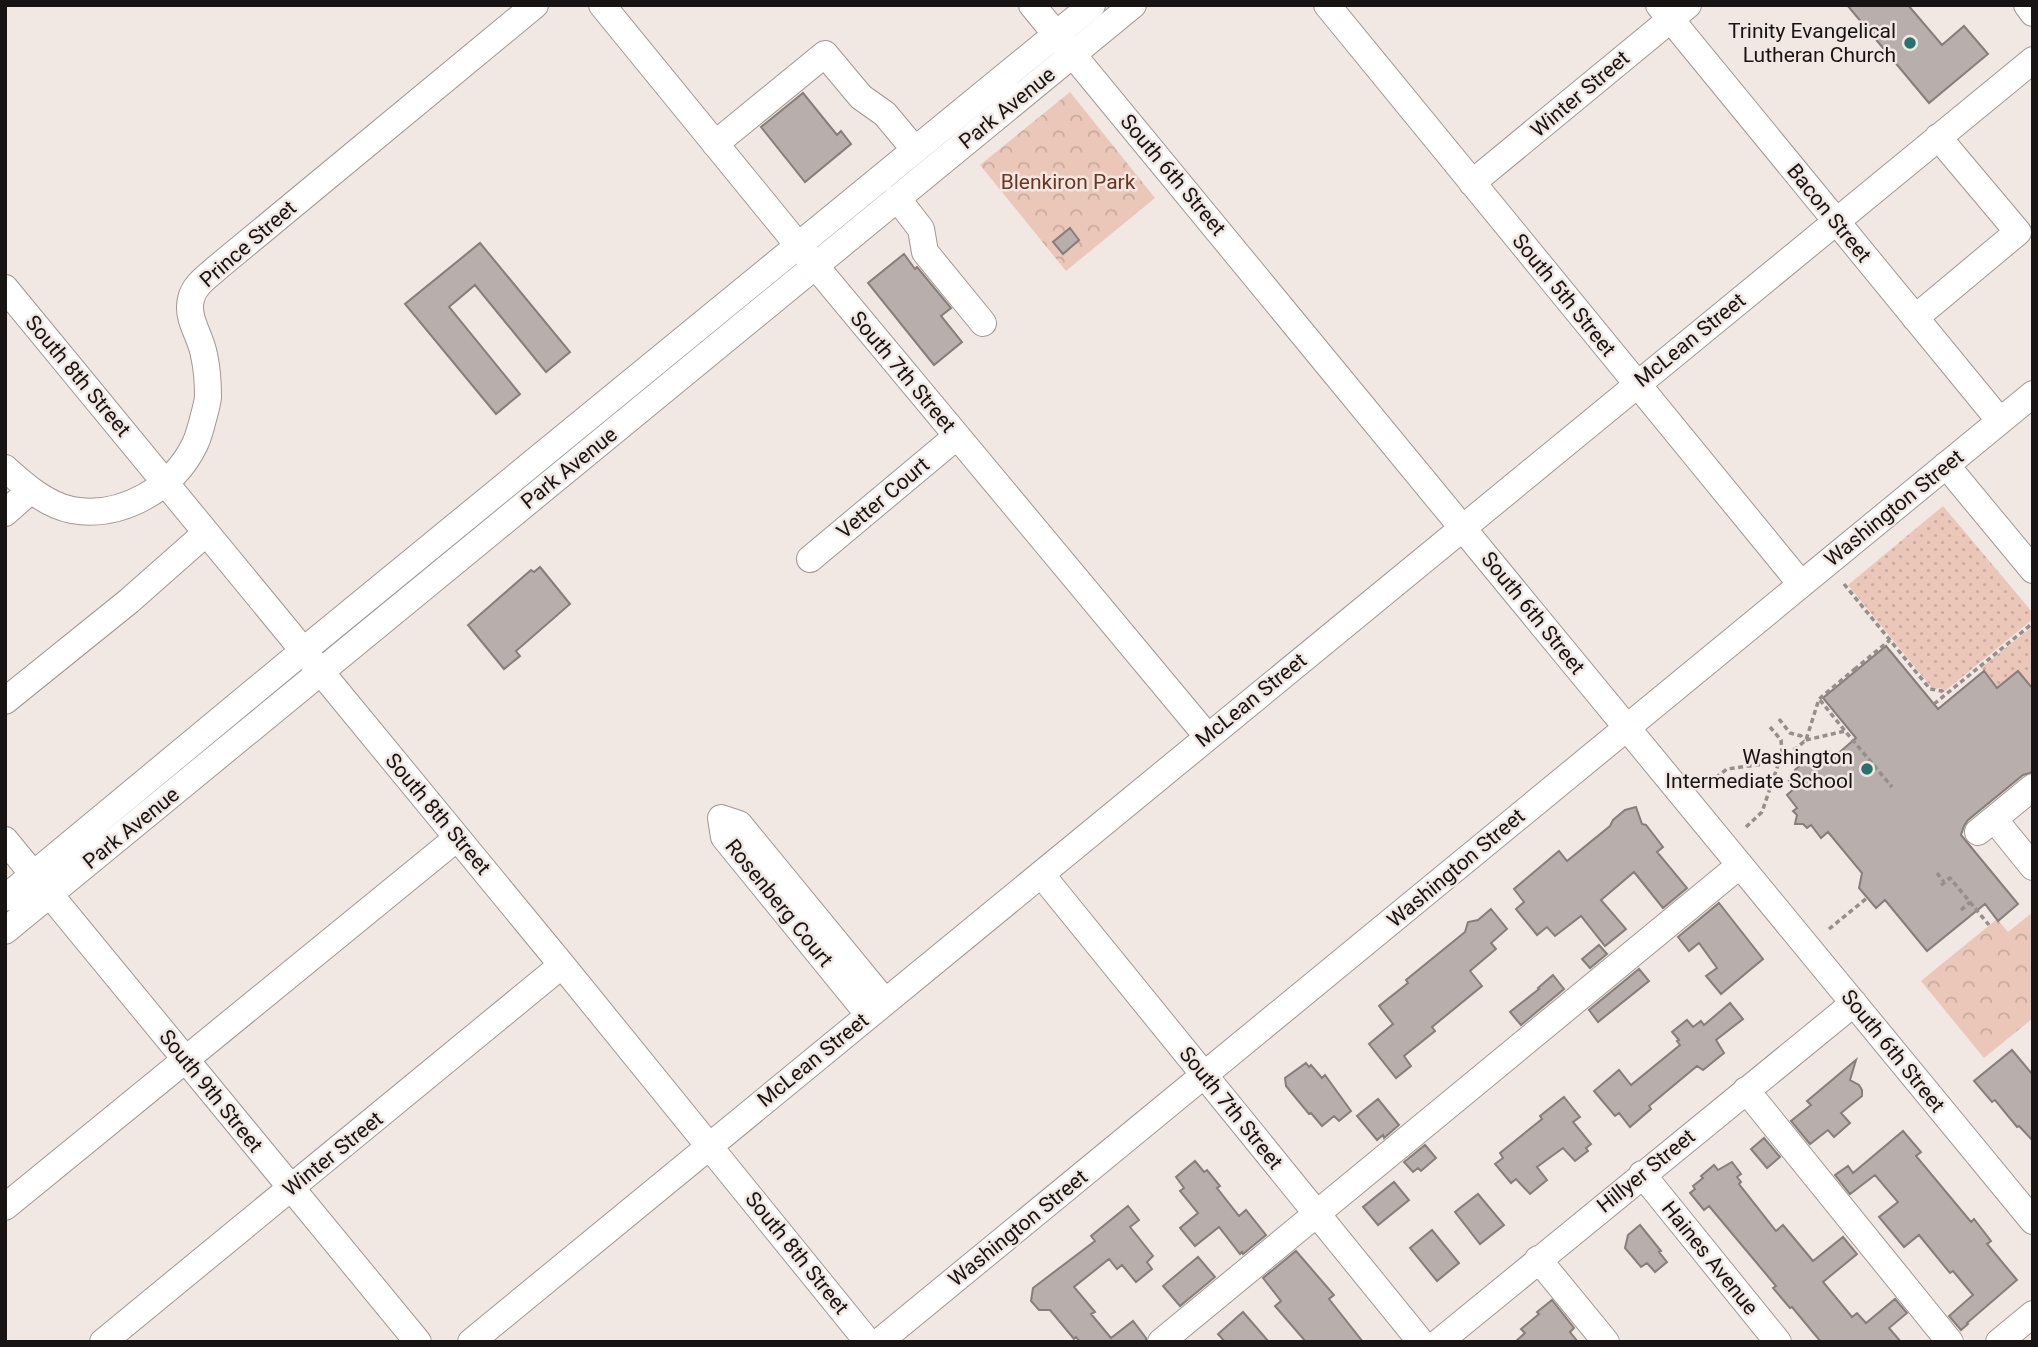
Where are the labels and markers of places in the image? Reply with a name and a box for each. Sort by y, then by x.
place label: Trinity Evangelical Lutheran Church [1728,19,1896,67]
marker: Trinity Evangelical Lutheran Church [1902,35,1918,51]
place label: Washington Intermediate School [1665,745,1853,793]
marker: Washington Intermediate School [1859,761,1875,777]

